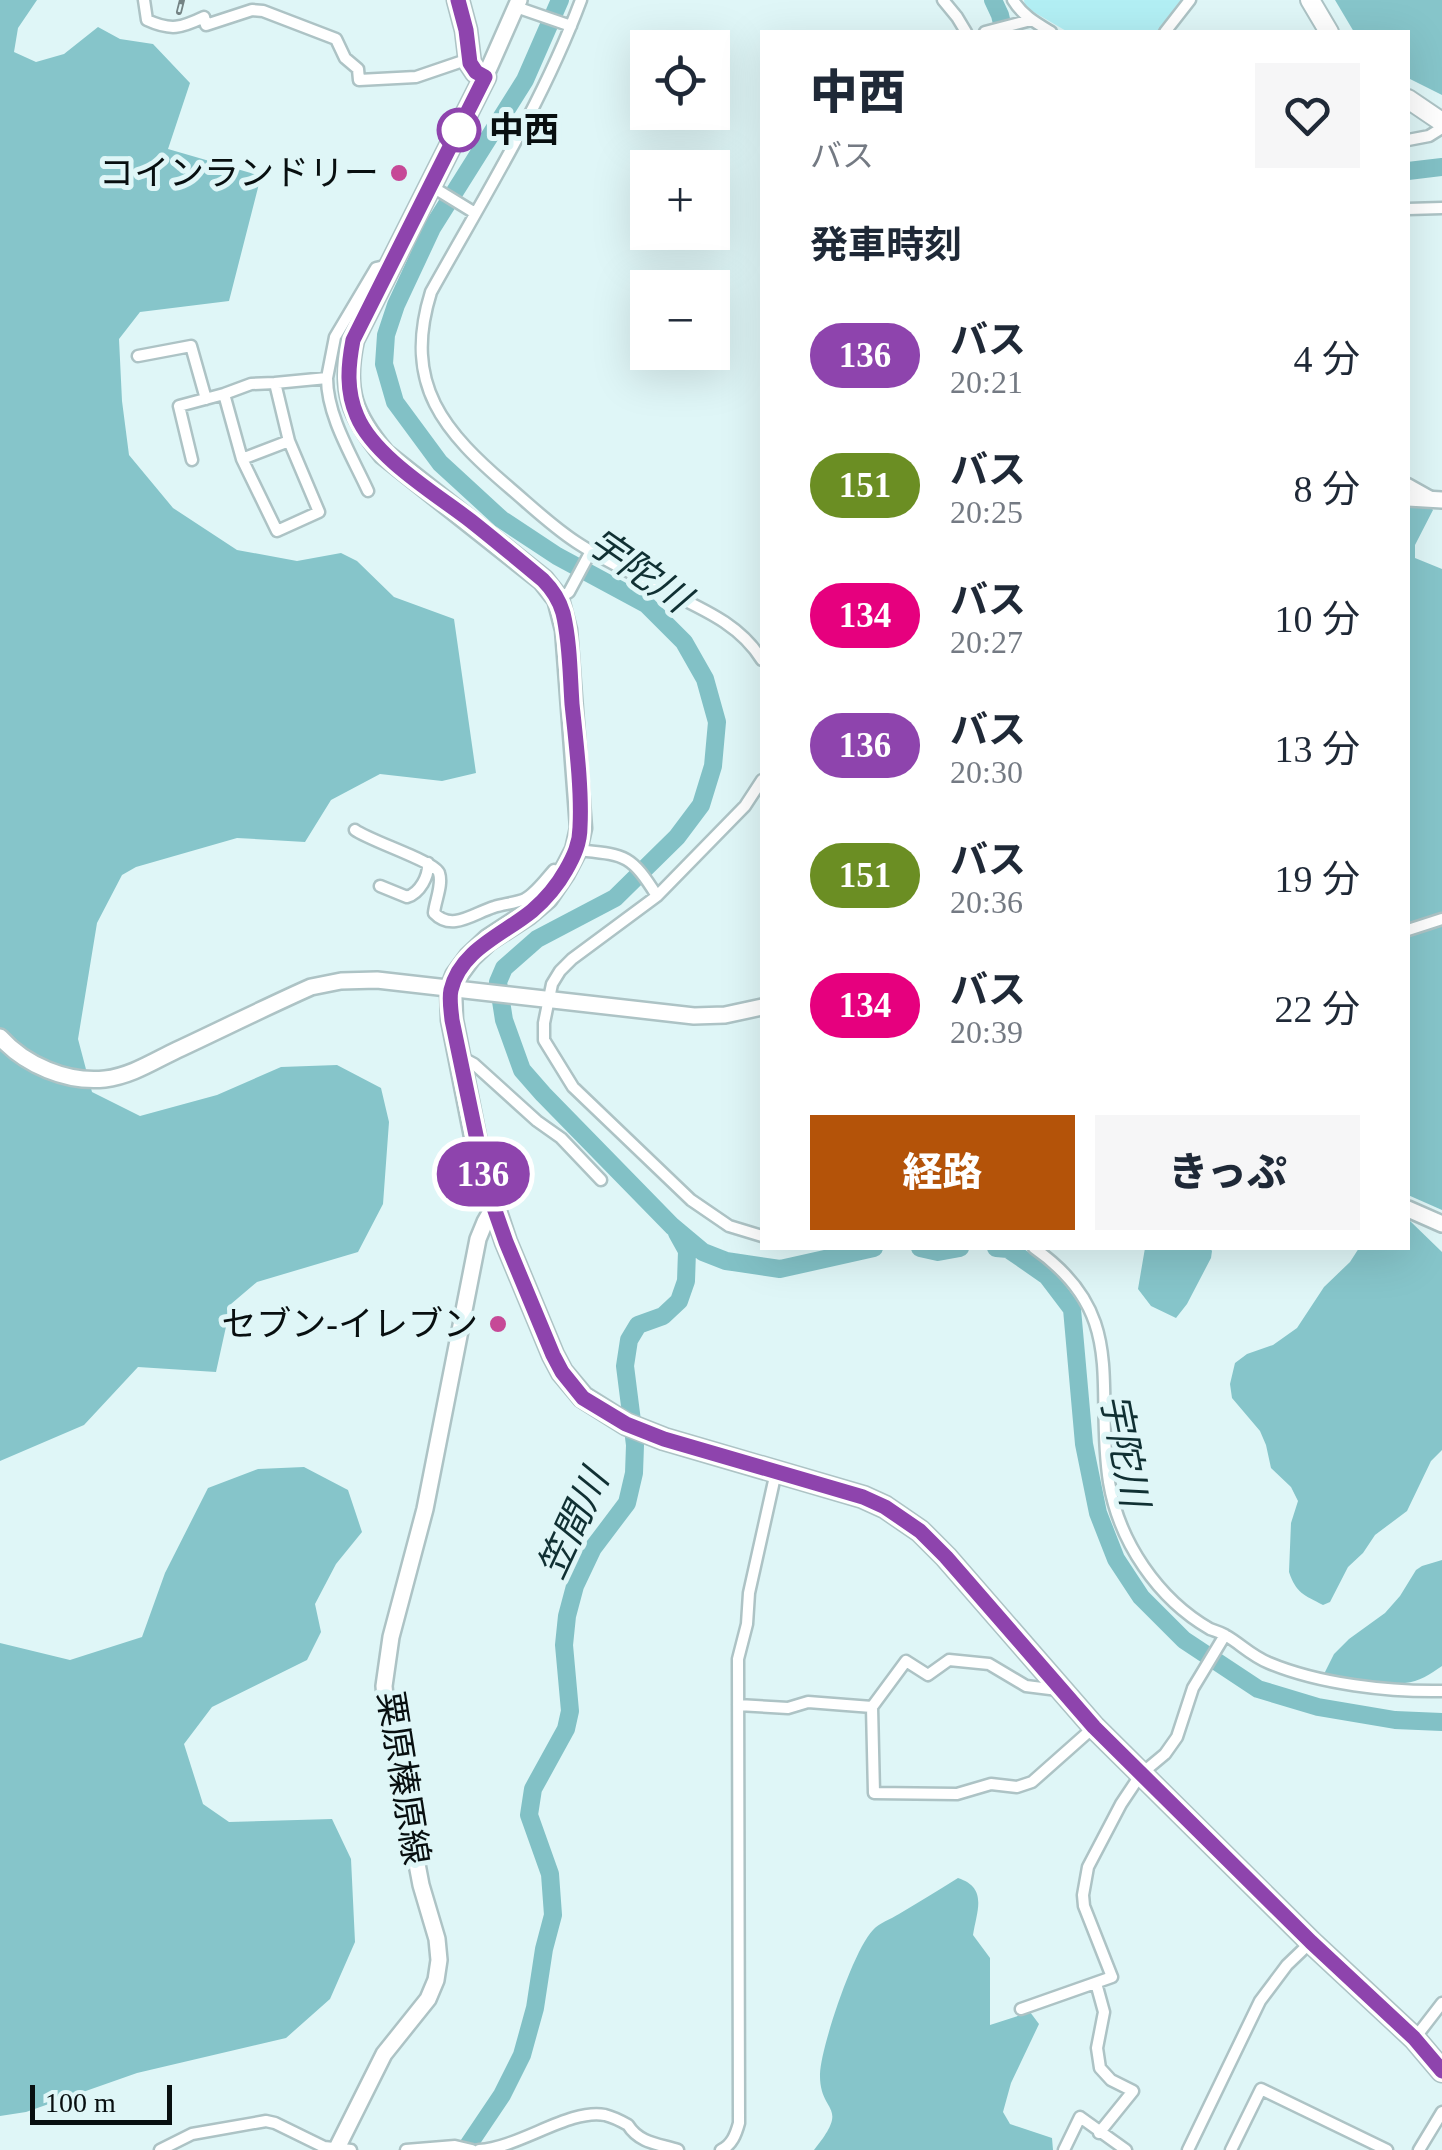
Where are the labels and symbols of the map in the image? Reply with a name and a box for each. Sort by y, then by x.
marker: 中西 [438,109,480,151]
place label: 中西 [489,111,559,150]
place label: コインランドリー [99,154,379,193]
marker: コインランドリー [388,162,410,184]
water label: 宇陀川 [580,520,701,622]
line badge: 136 [426,1142,540,1206]
place label: セブン-イレブン [221,1305,478,1344]
marker: セブン-イレブン [487,1313,509,1335]
water label: 宇陀川 [1094,1390,1157,1514]
water label: 笠間川 [530,1460,618,1585]
street label: 粟原榛原線 [370,1689,436,1867]
scale bar [30,2080,172,2124]

